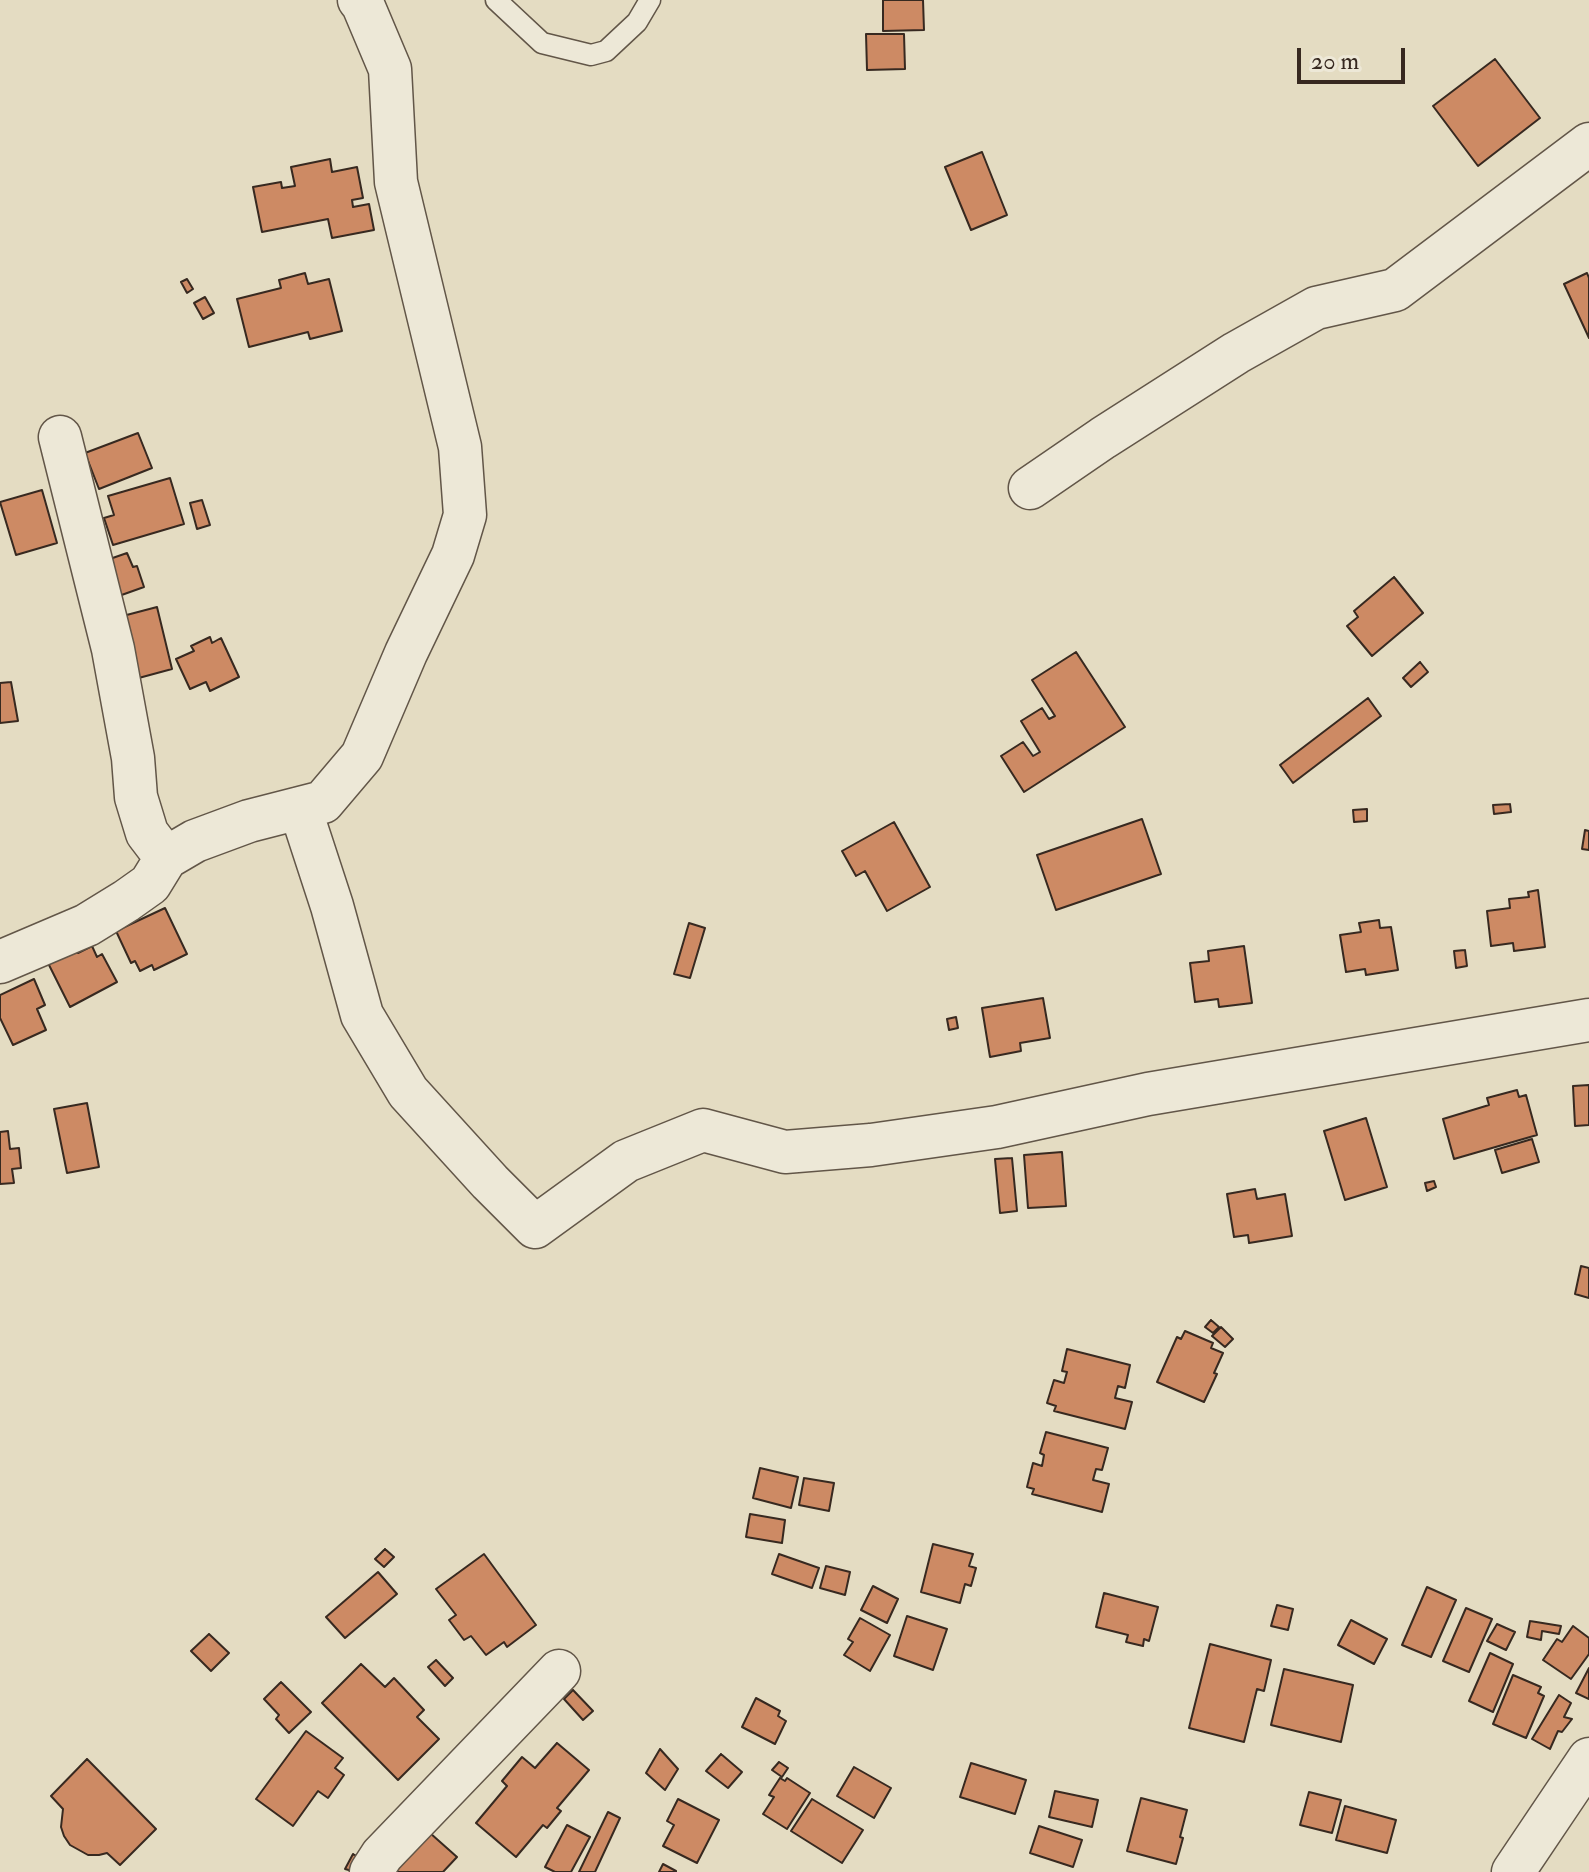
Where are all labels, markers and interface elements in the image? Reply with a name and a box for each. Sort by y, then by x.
scale bar [1301,32,1409,82]
text: 20 m [1311,46,1359,77]

